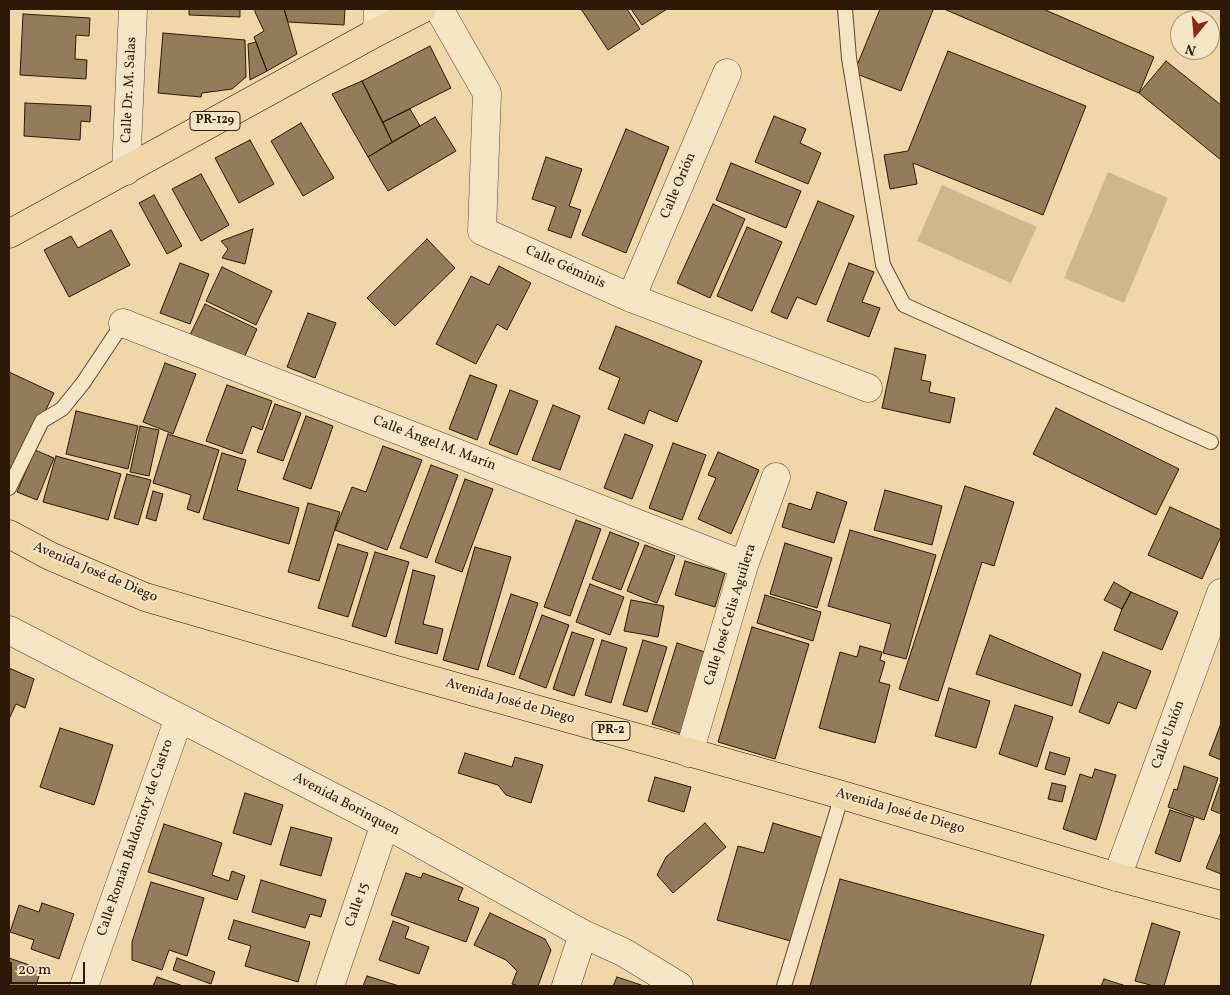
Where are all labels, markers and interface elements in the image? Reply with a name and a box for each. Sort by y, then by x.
north arrow [1170,10,1220,60]
street label: Calle Dr. M. Salas [119,36,141,144]
text: N [1183,38,1198,59]
road number: PR-129 [190,112,240,130]
street label: Calle Orión [658,150,700,222]
street label: Calle Géminis [522,243,608,293]
street label: Calle Ángel M. Marín [370,413,498,475]
street label: Avenida José de Diego [30,539,160,607]
street label: Calle José Celis Aguilera [701,542,761,688]
street label: Avenida José de Diego [443,676,577,728]
street label: Calle Unión [1149,698,1189,772]
road number: PR-2 [592,721,630,740]
street label: Calle Román Baldorioty de Castro [94,737,178,939]
street label: Avenida Borinquen [290,770,402,840]
street label: Avenida José de Diego [833,786,967,838]
street label: Calle 15 [343,880,373,930]
scale bar [12,952,88,984]
text: 20 m [18,960,51,981]

